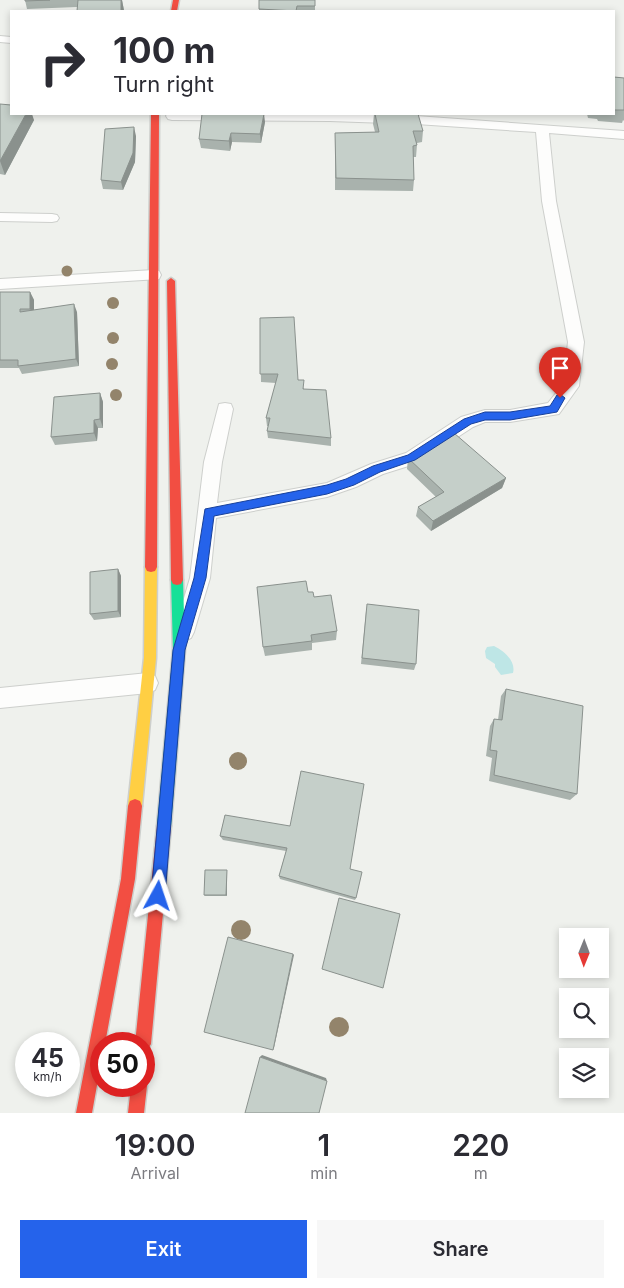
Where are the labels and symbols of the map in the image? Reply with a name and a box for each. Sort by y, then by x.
pin [539,347,581,398]
position arrow [131,869,183,921]
north arrow [559,928,609,978]
speed limit sign: 50 [90,1032,155,1097]

